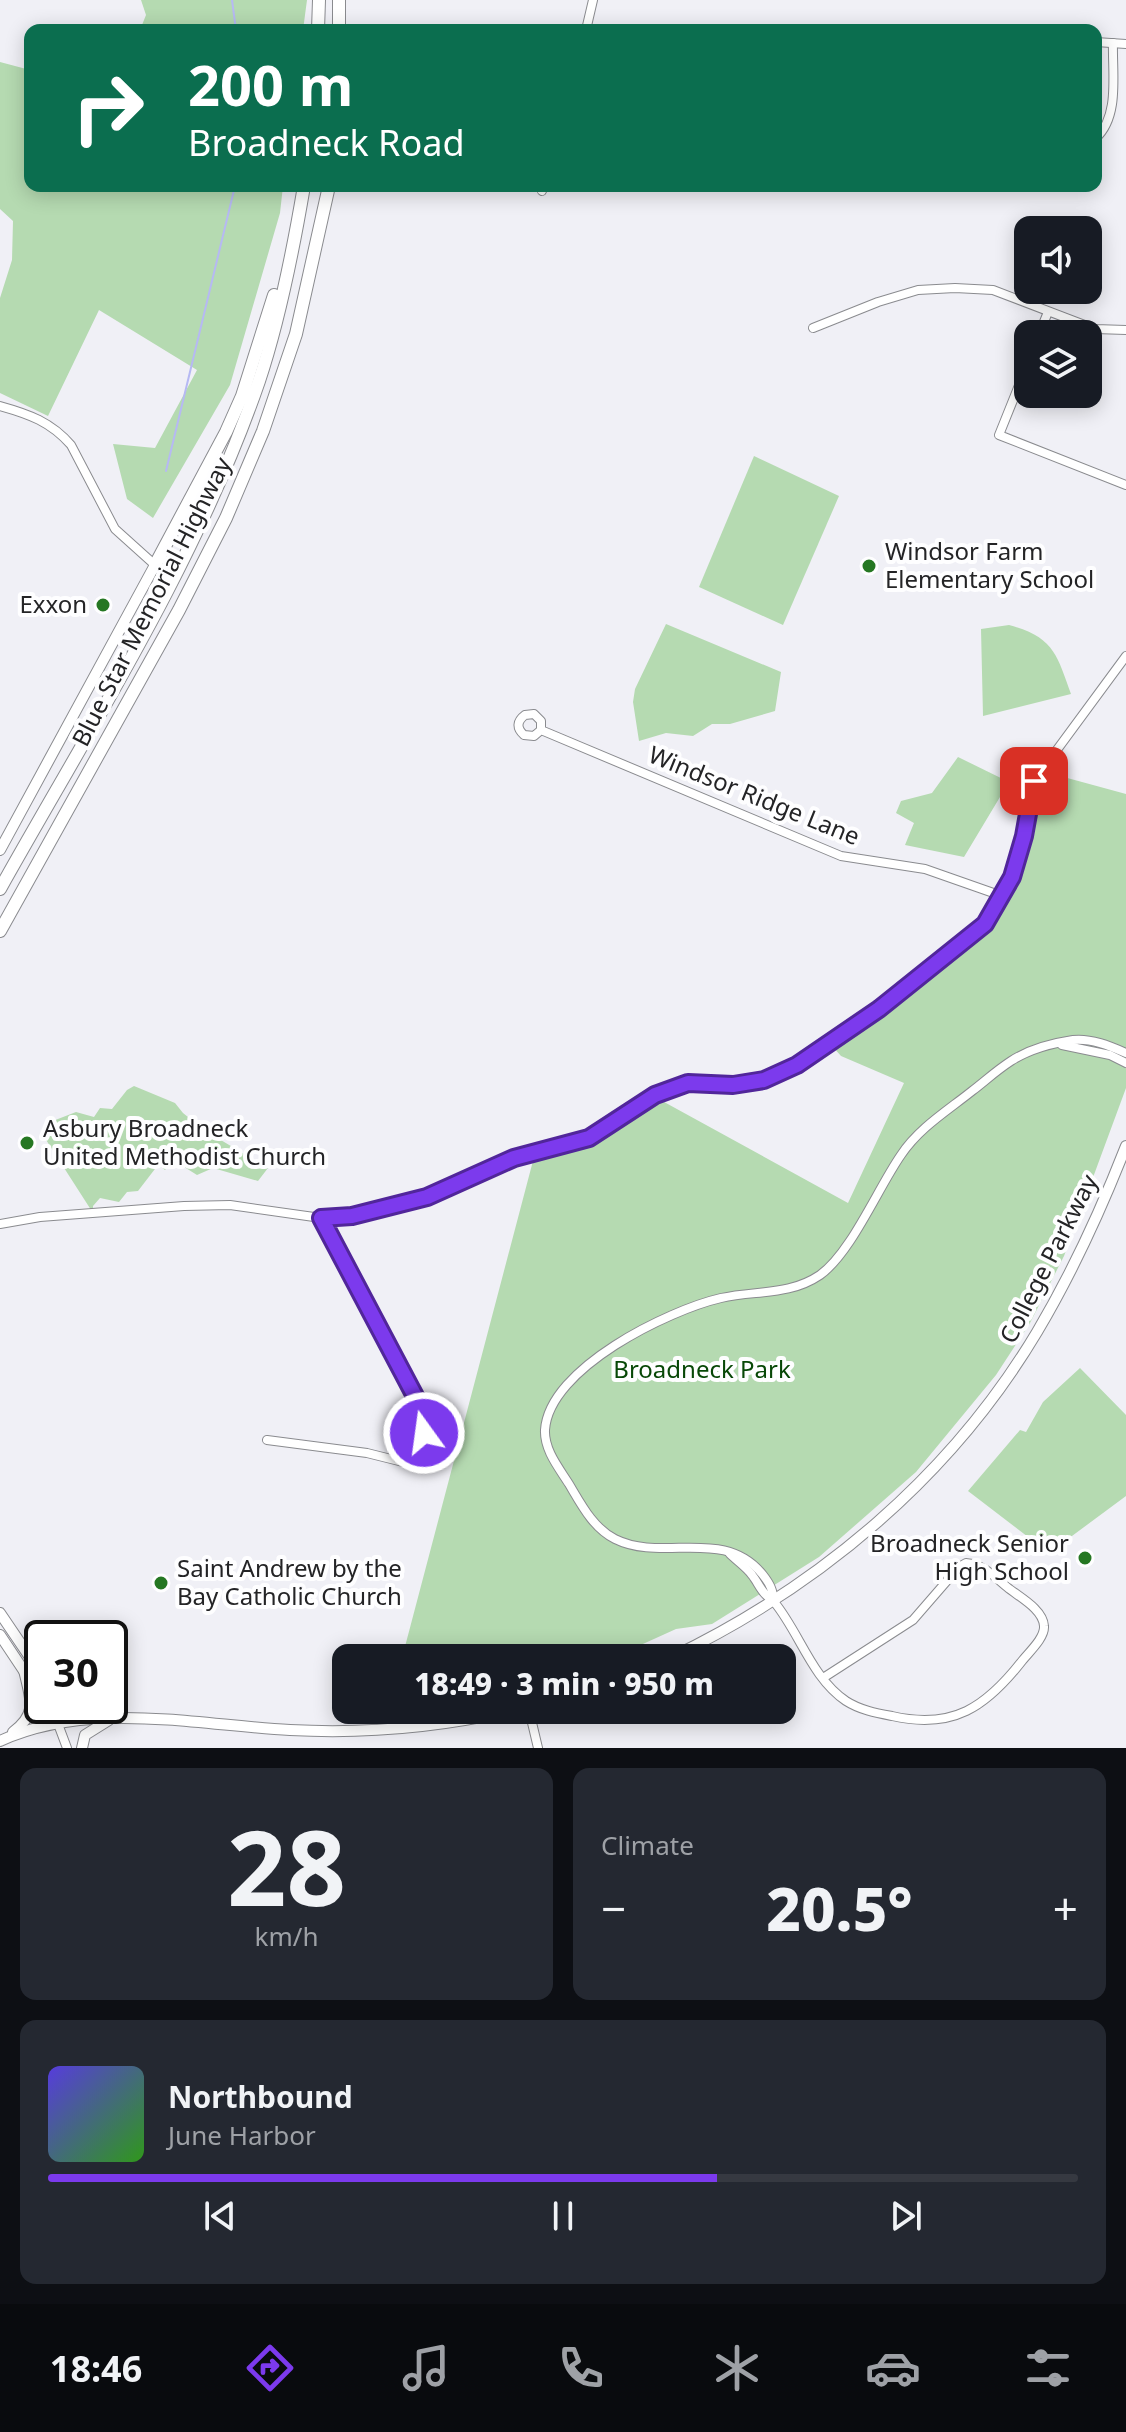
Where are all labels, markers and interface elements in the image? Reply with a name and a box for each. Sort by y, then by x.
text: 200 m [188,46,353,122]
icon: right [56,56,160,160]
text: Broadneck Road [188,118,465,167]
map controls [1014,216,1102,408]
button: sound [1014,216,1102,304]
button: layers [1014,320,1102,408]
street label: Blue Star Memorial Highway [63,450,238,751]
place label: Windsor Farm Elementary School [885,534,1094,595]
marker: Windsor Farm Elementary School [860,557,878,575]
place label: Exxon [19,587,87,620]
marker: Exxon [94,596,112,614]
street label: Windsor Ridge Lane [644,737,865,852]
pin [1000,747,1068,815]
icon: arrive [1012,759,1056,803]
place label: Asbury Broadneck United Methodist Church [43,1111,326,1172]
marker: Asbury Broadneck United Methodist Church [18,1134,36,1152]
street label: College Parkway [991,1168,1105,1348]
park label: Broadneck Park [613,1352,791,1385]
position arrow [382,1391,466,1475]
place label: Broadneck Senior High School [870,1526,1069,1587]
marker: Broadneck Senior High School [1076,1549,1094,1567]
place label: Saint Andrew by the Bay Catholic Church [177,1551,402,1612]
marker: Saint Andrew by the Bay Catholic Church [152,1574,170,1592]
speed limit sign: 30 [24,1620,128,1724]
text: 18:49 · 3 min · 950 m [414,1663,714,1704]
text: 28 [227,1795,346,1936]
text: Climate [601,1827,694,1863]
text: 20.5° [766,1867,913,1949]
text: − [601,1878,626,1938]
text: + [1053,1878,1078,1938]
text: km/h [255,1918,318,1954]
text: Northbound [168,2076,353,2117]
text: June Harbor [168,2117,316,2153]
icon: previous [198,2194,242,2238]
icon: pause [541,2194,585,2238]
icon: next [884,2194,928,2238]
icon: directions [242,2340,298,2396]
icon: music [398,2340,454,2396]
icon: phone [553,2340,609,2396]
icon: climate [709,2340,765,2396]
icon: car [865,2340,921,2396]
icon: filters [1020,2340,1076,2396]
text: 18:46 [50,2344,142,2393]

